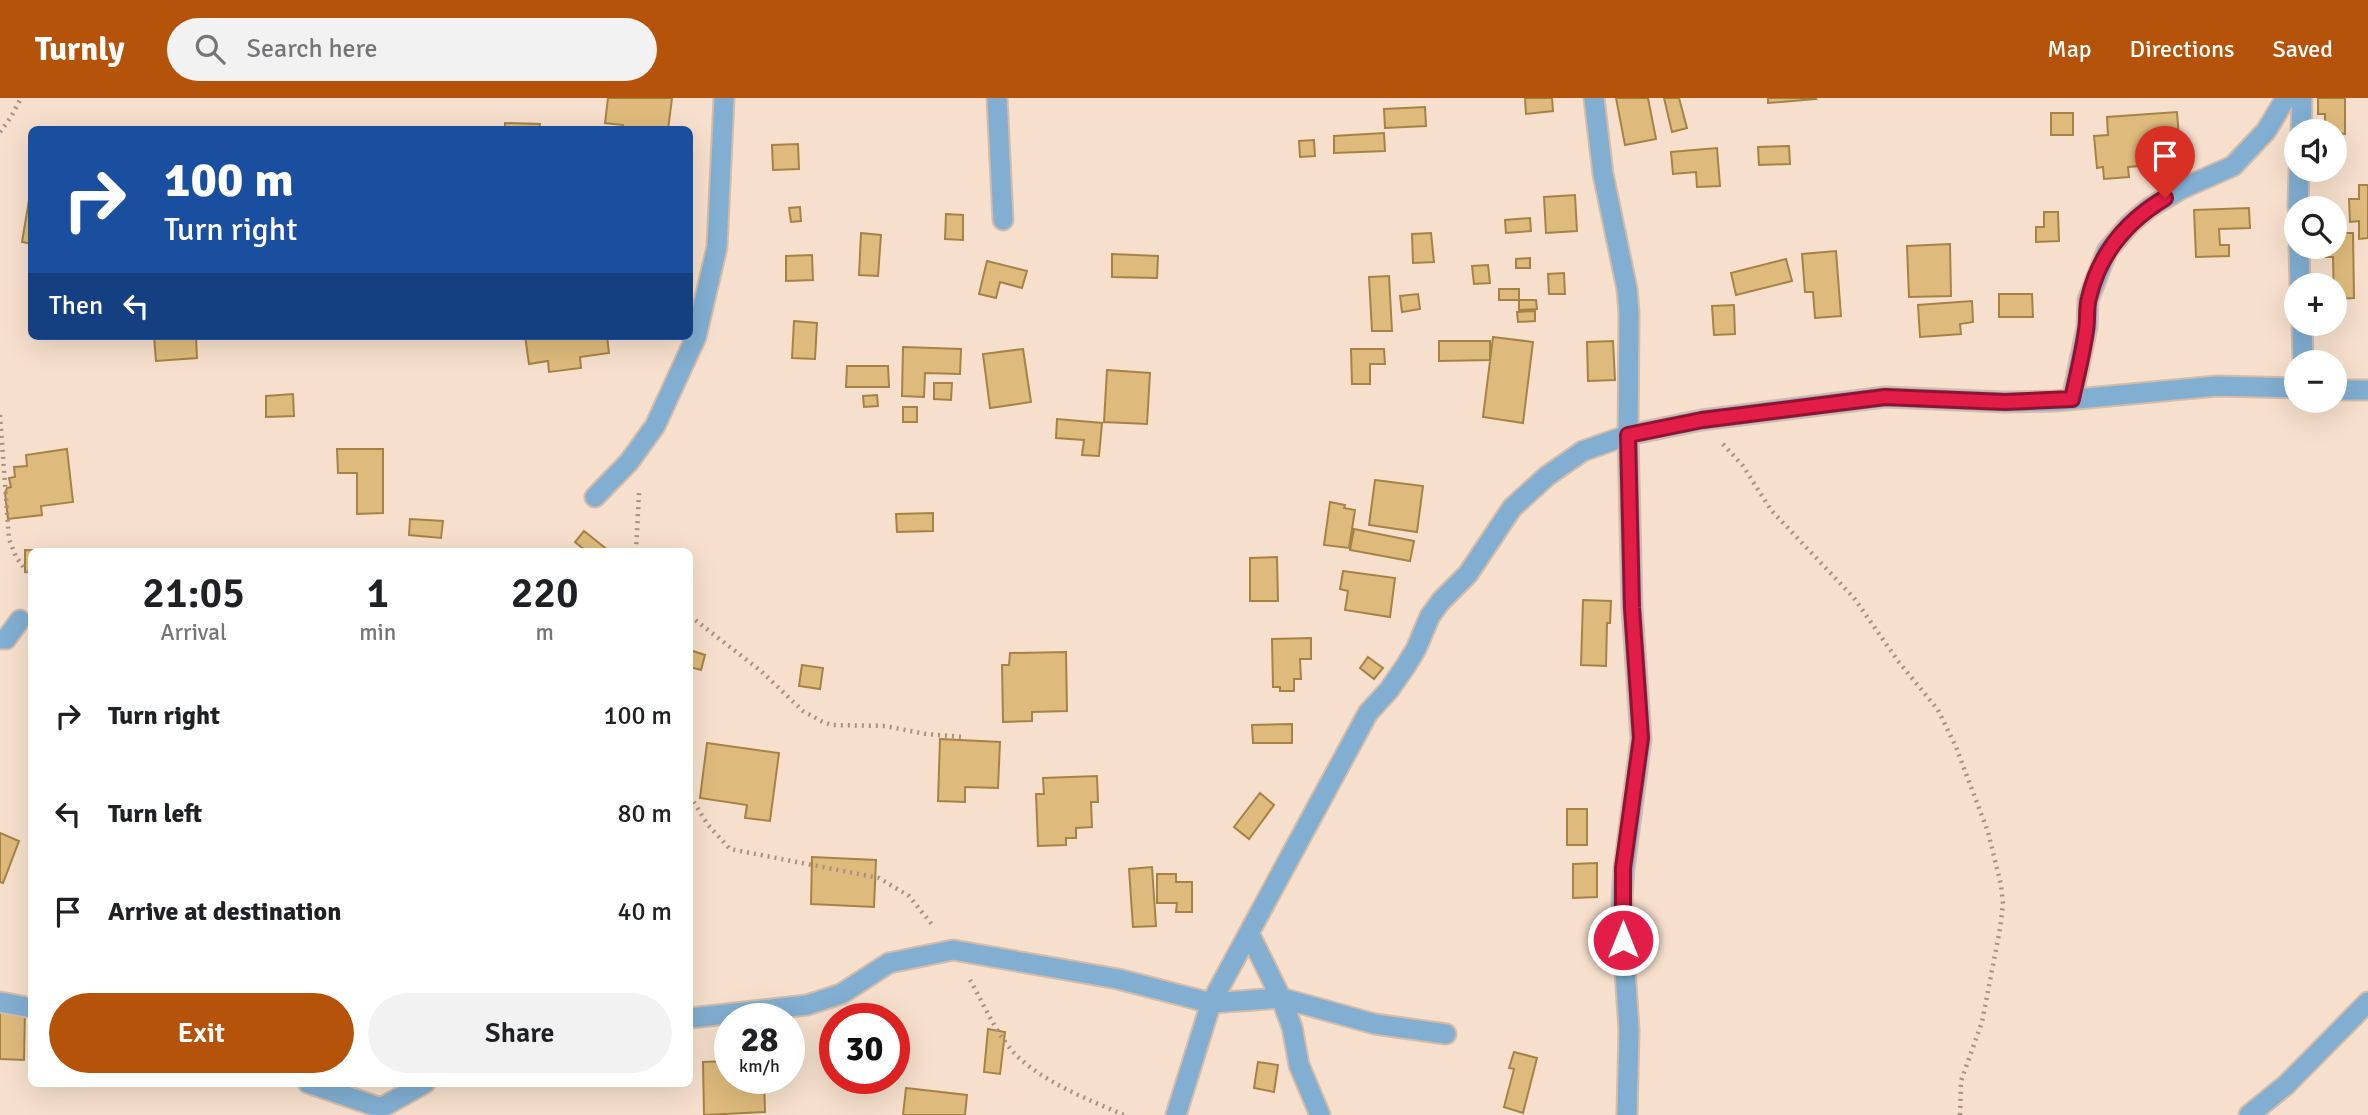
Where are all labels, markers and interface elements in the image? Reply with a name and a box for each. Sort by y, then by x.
search box [167,18,657,81]
text: Turnly [35,29,125,70]
icon: search [191,30,229,68]
text: Search here [247,33,378,65]
text: Map [2047,34,2092,64]
text: Directions [2130,34,2235,64]
text: Saved [2273,34,2333,64]
map controls [2284,119,2347,413]
button: sound [2284,119,2347,182]
pin [2135,126,2195,198]
icon: arrive [2146,137,2184,175]
text: 100 m [164,150,294,210]
icon: right [49,154,140,245]
button: search [2284,196,2347,259]
text: Turn right [164,210,297,249]
button: + [2284,273,2347,336]
icon: left [117,287,155,325]
text: Then [49,290,103,322]
button: − [2284,350,2347,413]
text: 21:05 [142,568,245,619]
text: 1 [366,568,389,619]
text: 220 [511,568,579,619]
text: Arrival [160,618,227,647]
text: min [359,618,396,647]
text: m [535,618,554,647]
icon: right [49,697,87,735]
text: Turn right [108,700,220,732]
text: 100 m [603,700,672,732]
icon: left [49,795,87,833]
text: Turn left [108,798,202,830]
text: 80 m [617,798,672,830]
icon: arrive [49,893,87,931]
text: Arrive at destination [108,896,341,928]
text: 40 m [617,896,672,928]
position arrow [1586,903,1660,977]
button: Exit [49,993,354,1073]
button: Share [368,993,672,1073]
speed limit sign: 30 [819,1003,910,1094]
text: 28 [741,1018,778,1061]
text: km/h [739,1055,780,1077]

